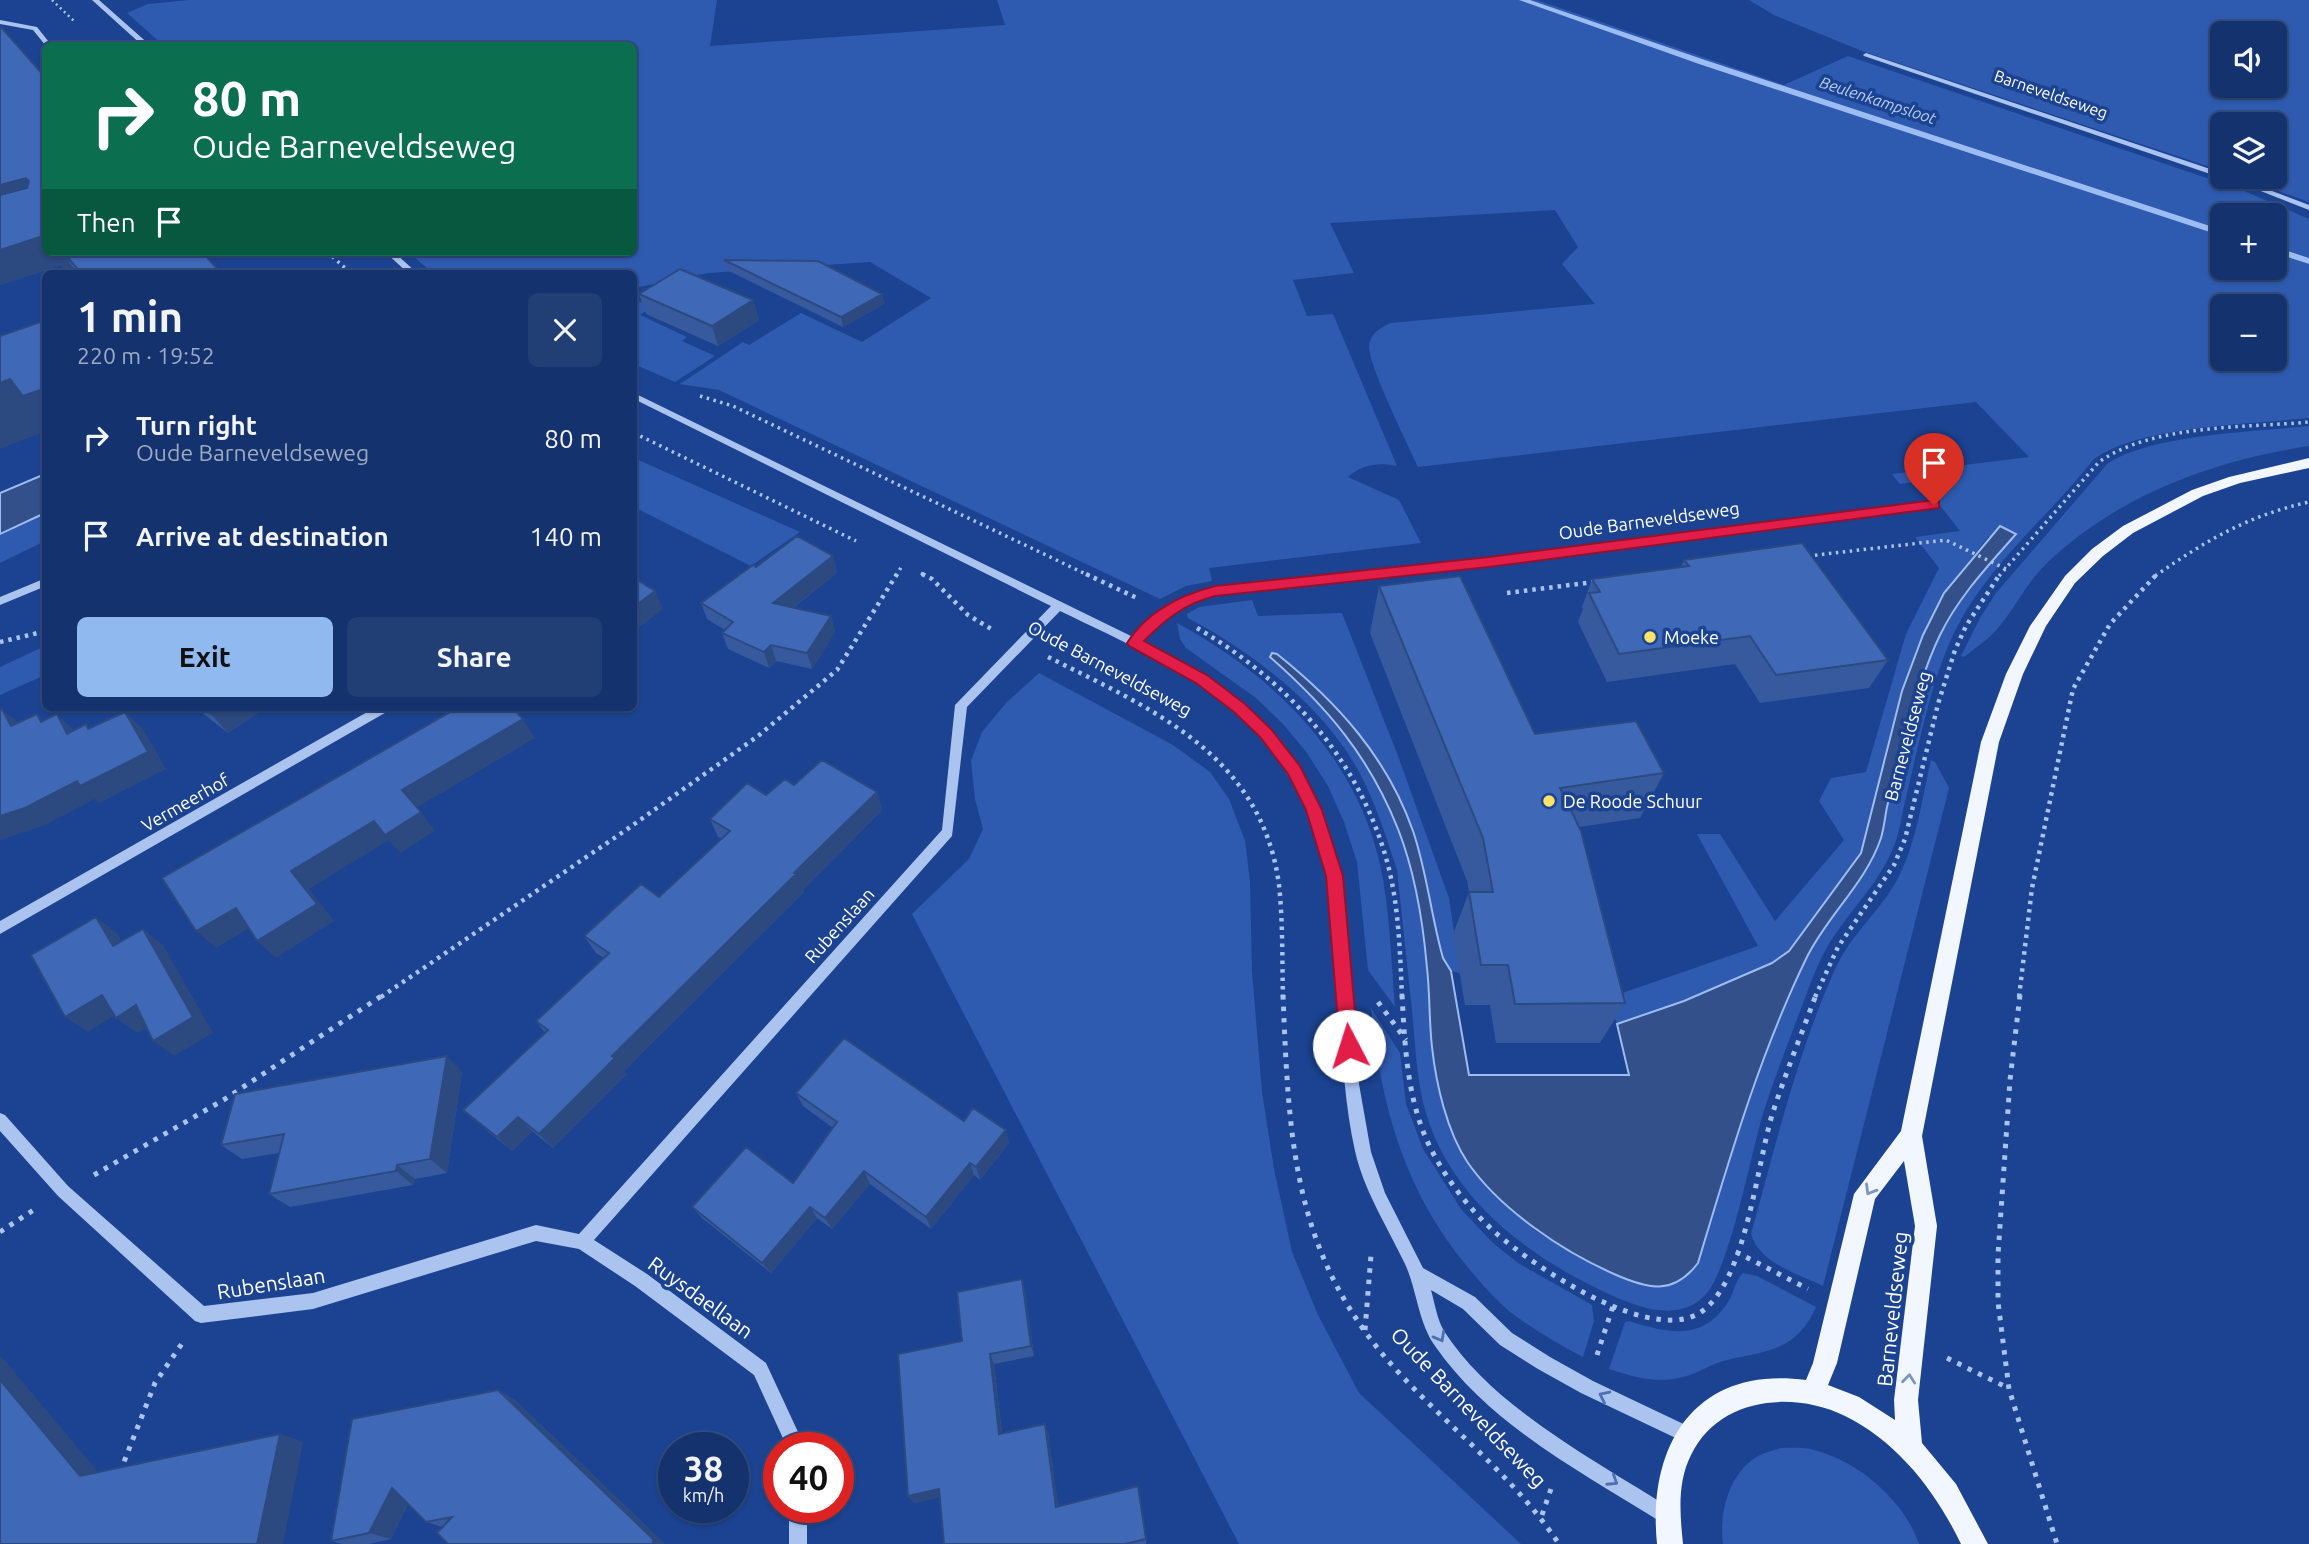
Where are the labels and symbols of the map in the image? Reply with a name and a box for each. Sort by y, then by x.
street label: Barneveldseweg [1992,66,2110,122]
water label: Beulenkampsloot [1818,73,1939,127]
pin [1904,433,1964,505]
street label: Oude Barneveldseweg [1557,497,1741,543]
street label: Oude Barneveldseweg [1025,616,1195,720]
place label: Moeke [1664,627,1719,647]
marker: Moeke [1642,629,1658,645]
street label: Barneveldseweg [1880,669,1934,803]
street label: Vermeerhof [138,769,232,835]
place label: De Roode Schuur [1563,791,1702,811]
marker: De Roode Schuur [1541,793,1557,809]
street label: Rubenslaan [800,884,878,966]
position arrow [1312,1009,1386,1083]
one-way arrow [1865,1183,1878,1196]
street label: Barneveldseweg [1872,1230,1912,1388]
street label: Ruysdaellaan [644,1251,758,1343]
street label: Rubenslaan [215,1263,327,1303]
street label: Oude Barneveldseweg [1386,1322,1552,1492]
one-way arrow [1432,1329,1445,1342]
one-way arrow [1901,1373,1916,1384]
one-way arrow [1599,1390,1611,1404]
speed limit sign: 40 [763,1432,854,1523]
one-way arrow [1605,1473,1618,1485]

